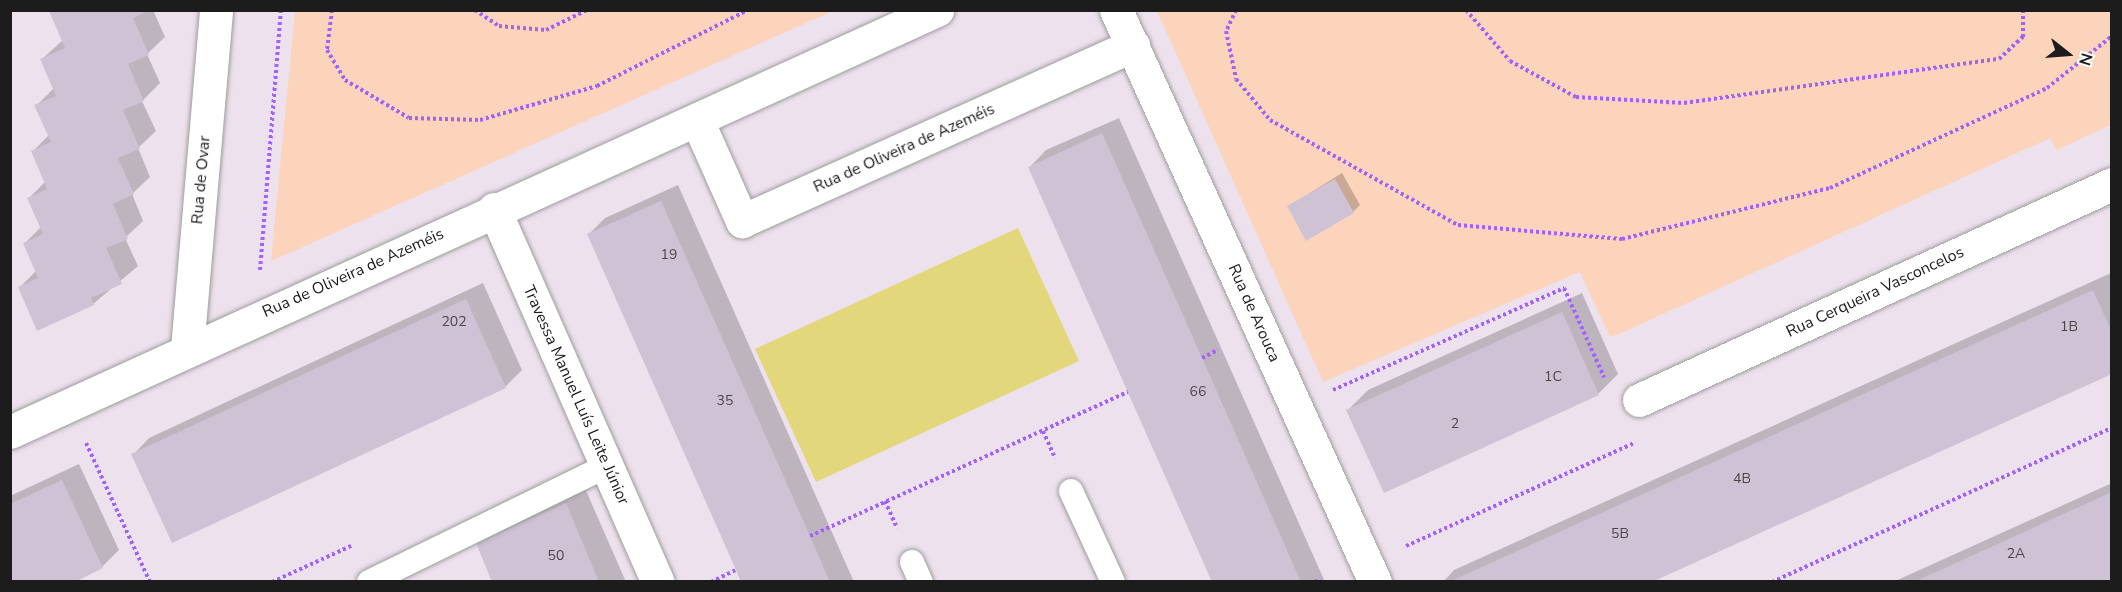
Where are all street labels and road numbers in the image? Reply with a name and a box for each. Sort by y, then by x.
street label: Rua de Oliveira de Azeméis [810,99,998,197]
street label: Rua de Ovar [188,135,214,225]
street label: Rua de Oliveira de Azeméis [259,224,447,322]
street label: Rua Cerqueira Vasconcelos [1783,242,1967,342]
street label: Rua de Arouca [1224,261,1284,365]
street label: Travessa Manuel Luís Leite Júnior [519,282,633,508]

